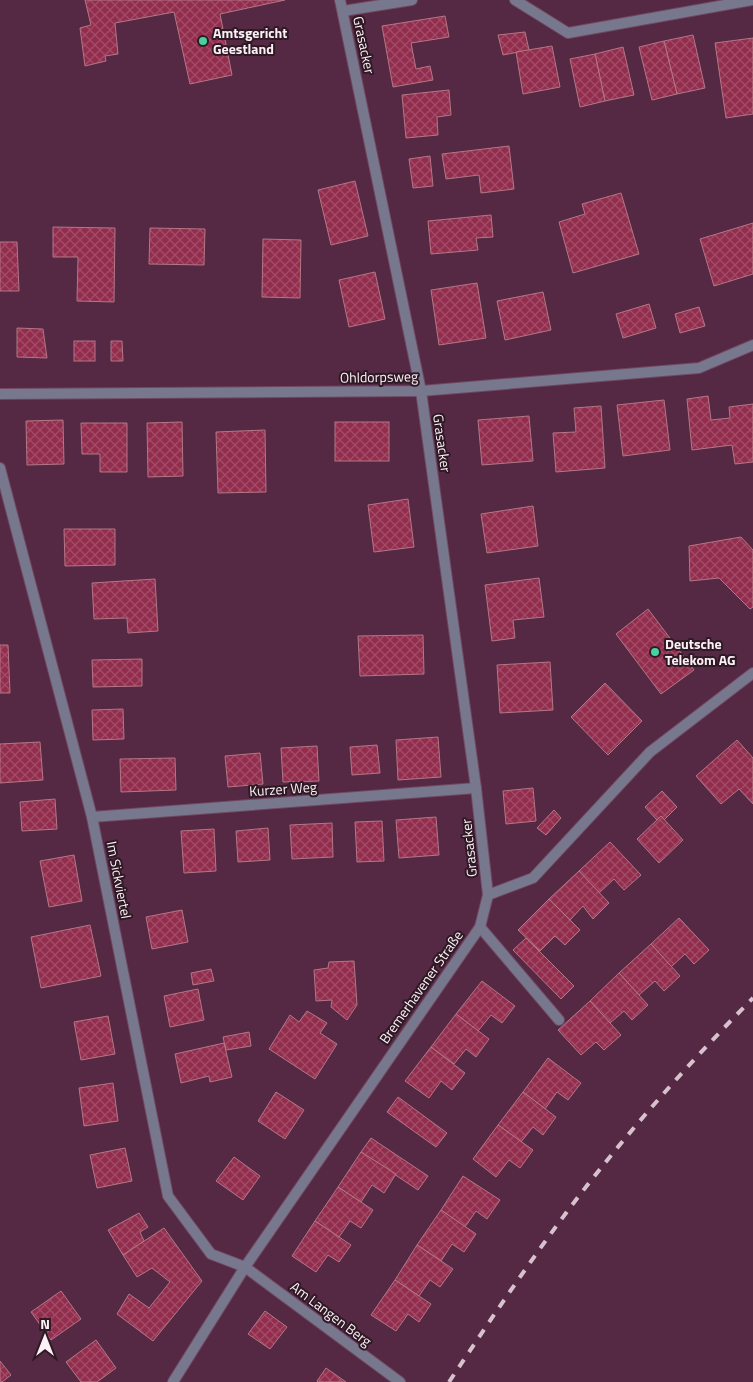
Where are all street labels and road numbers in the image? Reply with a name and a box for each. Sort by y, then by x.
street label: Grasacker [348,14,381,76]
street label: Ohldorpsweg [340,365,418,388]
street label: Grasacker [428,412,457,474]
street label: Kurzer Weg [248,776,318,801]
street label: Grasacker [455,818,482,878]
street label: Im Sickviertel [102,839,137,920]
street label: Bremerhavener Straße [374,926,468,1048]
street label: Am Langen Berg [286,1276,376,1351]

